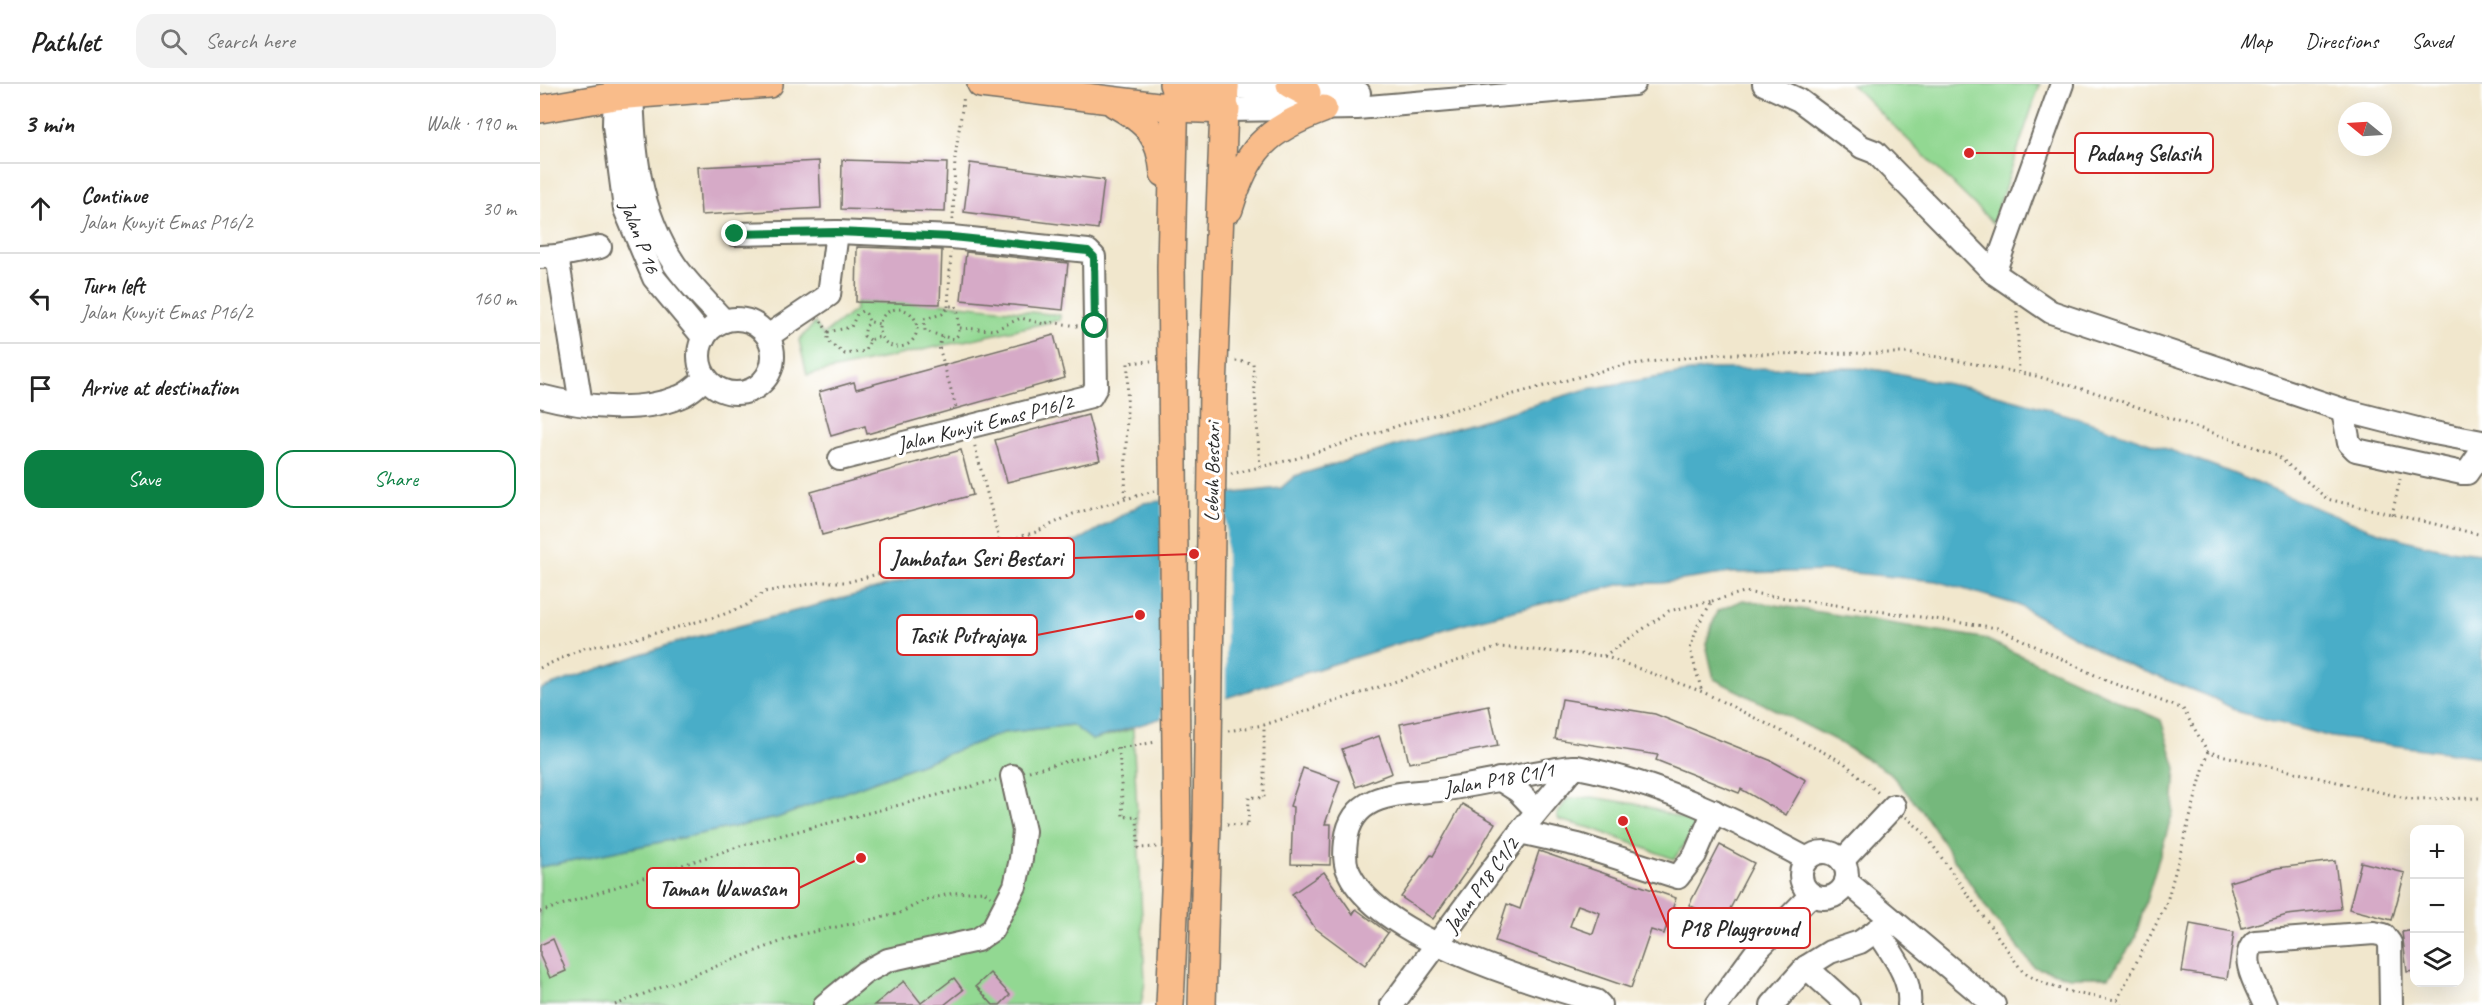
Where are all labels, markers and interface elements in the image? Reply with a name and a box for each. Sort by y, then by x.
search box [136,14,556,68]
text: Pathlet [30,24,100,59]
icon: search [157,25,190,58]
text: Search here [205,27,295,55]
text: Map [2240,28,2272,54]
text: Directions [2305,28,2378,54]
text: Saved [2411,28,2452,54]
north arrow [2338,102,2392,156]
text: 3 min [24,107,74,140]
text: Walk · 190 m [426,111,516,136]
callout: Padang Selasih [2075,133,2213,173]
text: Padang Selasih [2087,140,2202,168]
text: Continue [81,182,147,210]
icon: ahead [24,192,57,225]
text: 30 m [482,196,516,221]
street label: Jalan P 16 [614,196,666,278]
text: Jalan Kunyit Emas P16/2 [81,210,253,235]
route end [721,220,747,246]
text: Turn left [81,272,145,300]
icon: left [24,282,57,315]
text: 160 m [473,286,516,311]
text: Jalan Kunyit Emas P16/2 [81,300,253,325]
route start [1081,312,1107,338]
icon: arrive [24,372,57,405]
text: Arrive at destination [81,374,238,402]
street label: Jalan Kunyit Emas P16/2 [893,388,1077,458]
street label: Lebuh Bestari [1198,419,1226,522]
button: Save [24,450,264,508]
button: Share [276,450,516,508]
callout: Jambatan Seri Bestari [880,538,1074,578]
text: Jambatan Seri Bestari [890,545,1065,573]
callout: Tasik Putrajaya [897,615,1037,655]
text: Tasik Putrajaya [909,622,1027,650]
street label: Jalan P18 C1/1 [1441,756,1558,802]
map controls [2410,825,2464,987]
button: + [2410,825,2464,879]
street label: Jalan P18 C1/2 [1437,831,1525,939]
callout: Taman Wawasan [647,868,799,908]
text: Taman Wawasan [659,875,788,903]
button: − [2410,879,2464,933]
callout: P18 Playground [1668,908,1810,948]
text: P18 Playground [1680,915,1802,943]
button: layers [2410,933,2464,987]

